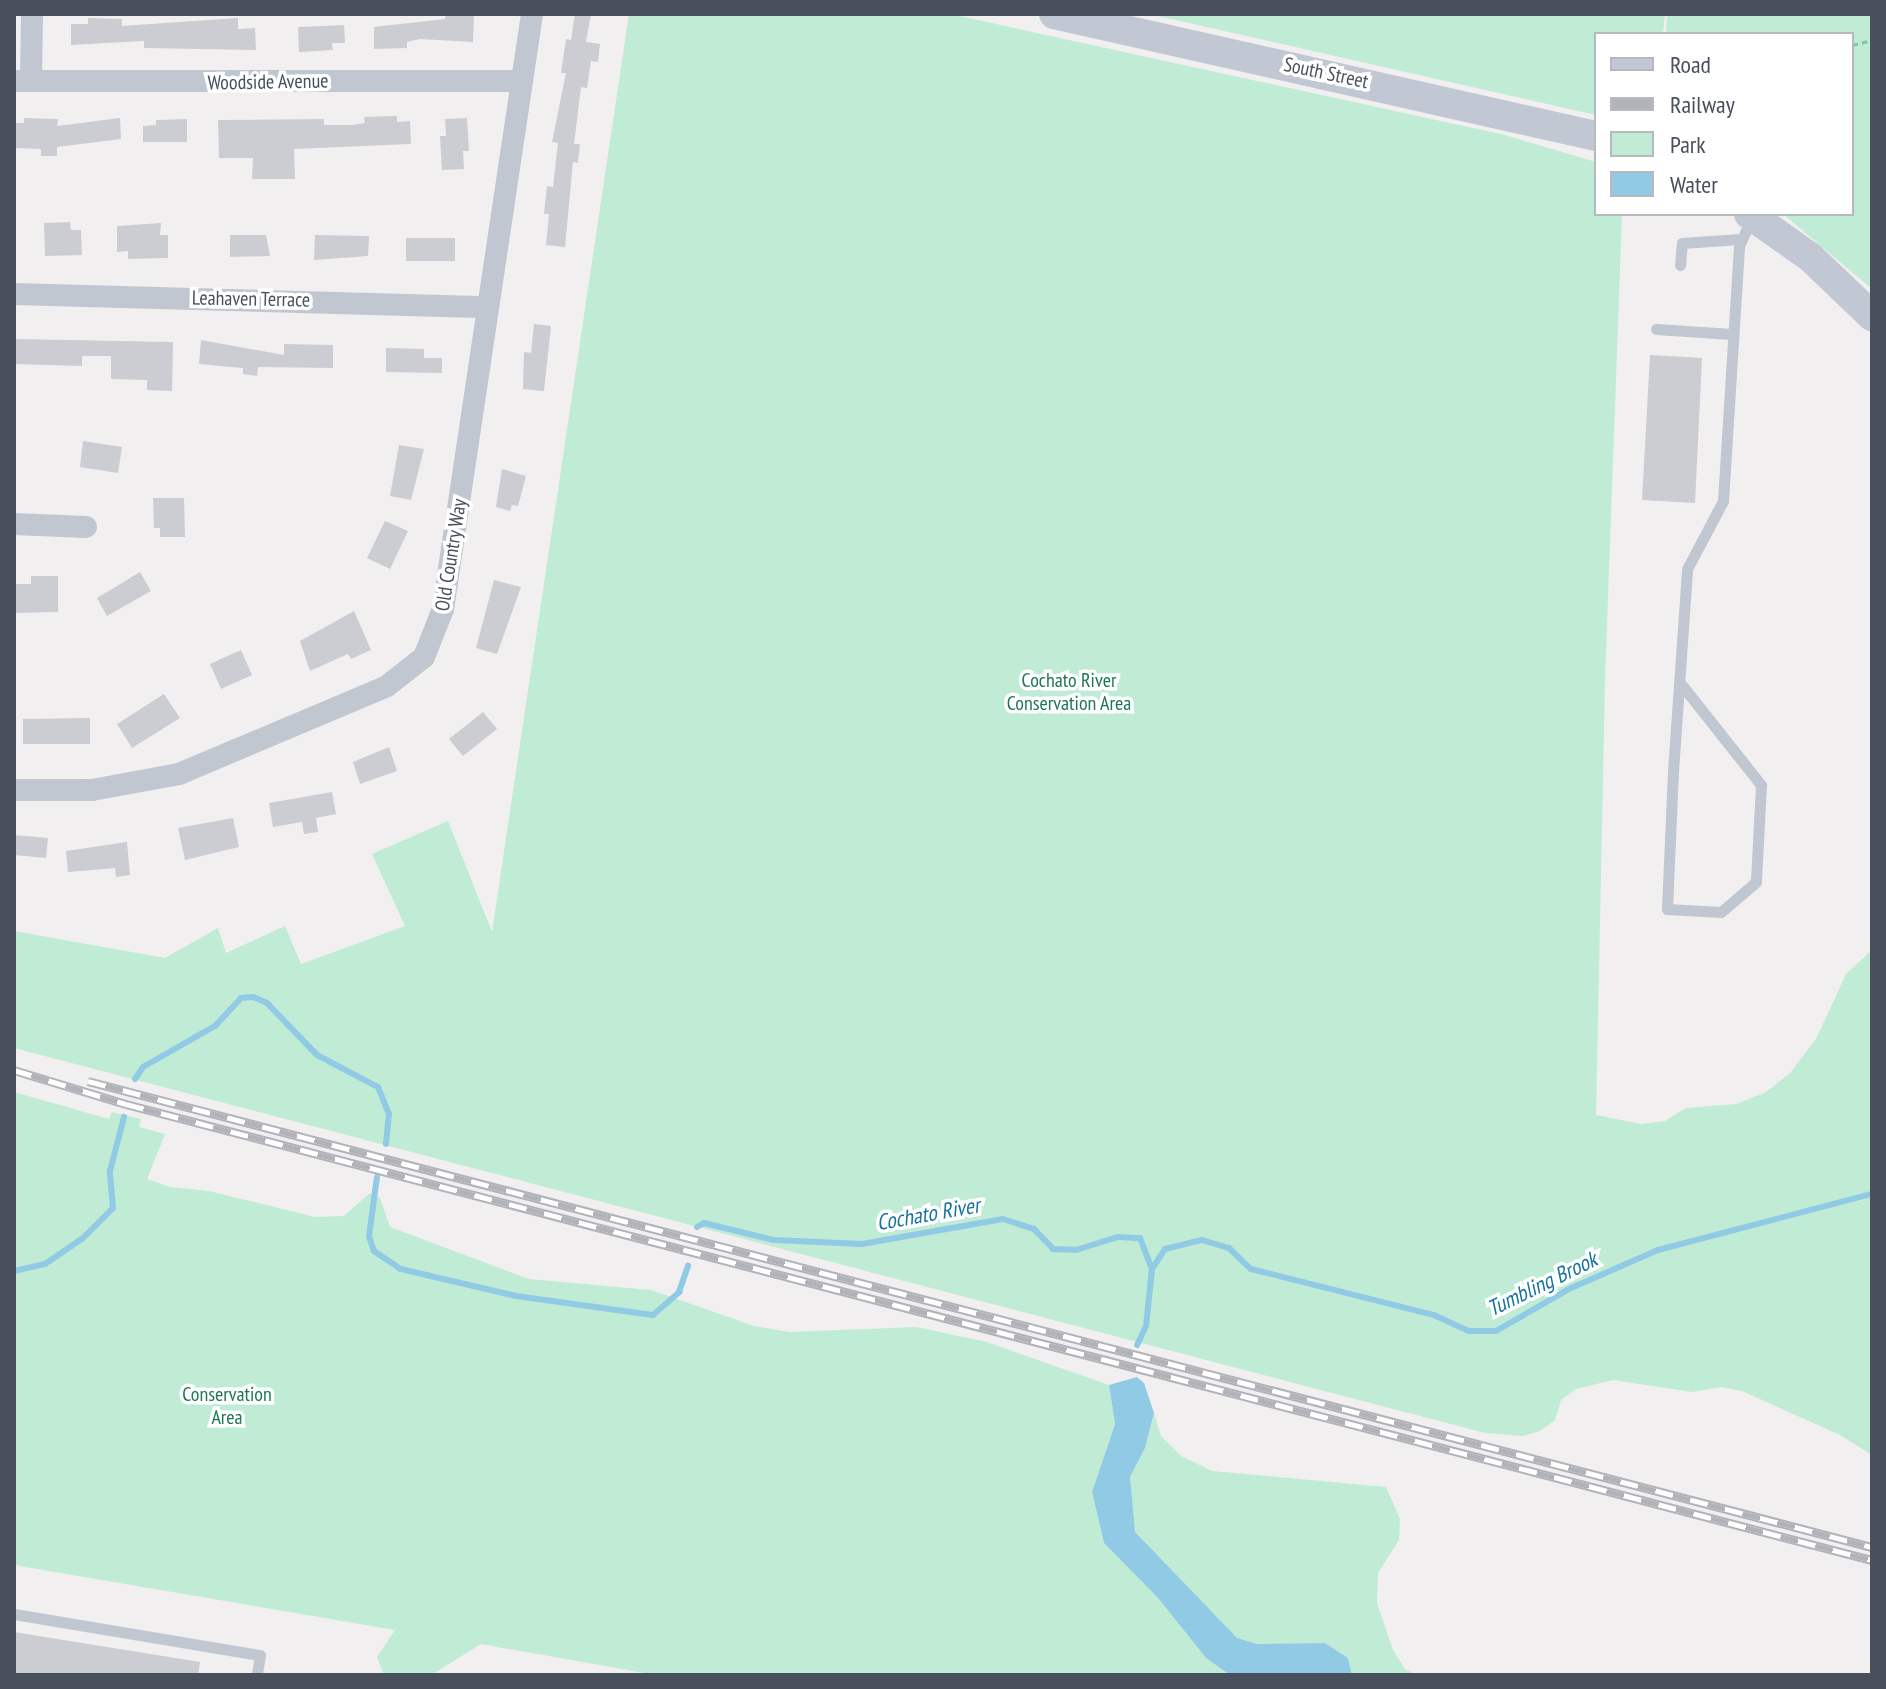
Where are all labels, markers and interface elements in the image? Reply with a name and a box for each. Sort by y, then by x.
legend [1594,32,1854,216]
text: Road [1670,49,1711,80]
street label: South Street [1282,52,1370,94]
street label: Woodside Avenue [207,69,329,95]
text: Railway [1670,89,1735,120]
text: Park [1670,129,1706,160]
text: Water [1670,169,1718,200]
street label: Leahaven Terrace [191,286,311,312]
street label: Old Country Way [430,497,472,613]
park label: Cochato River Conservation Area [1007,668,1131,715]
water label: Cochato River [874,1192,982,1236]
water label: Tumbling Brook [1483,1246,1601,1322]
park label: Conservation Area [182,1383,272,1430]

